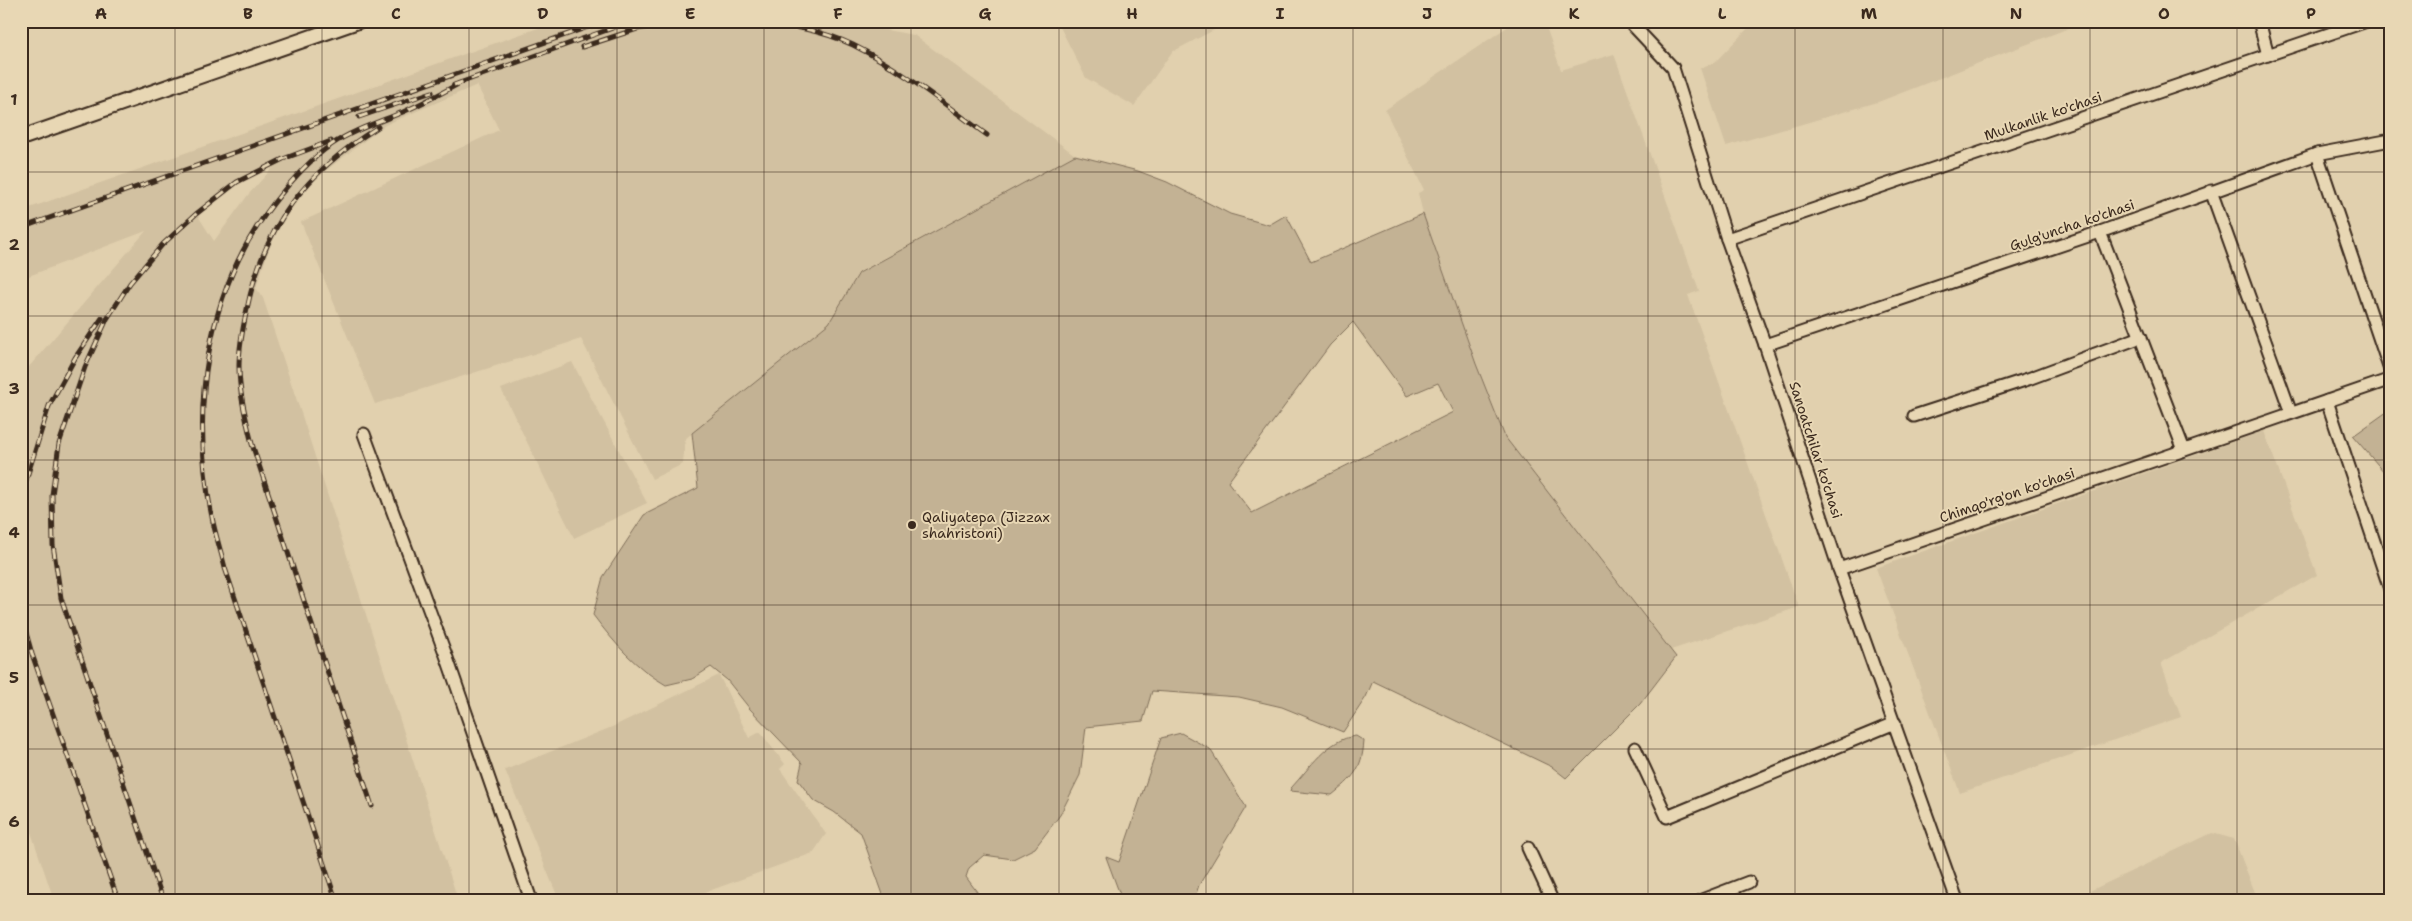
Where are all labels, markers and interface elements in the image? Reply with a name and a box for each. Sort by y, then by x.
text: A [95,3,107,24]
text: B [243,3,253,24]
text: C [391,3,401,24]
text: D [537,3,549,24]
text: E [685,3,695,24]
text: F [833,3,843,24]
text: G [979,3,992,24]
text: H [1126,3,1138,24]
text: I [1276,3,1285,24]
text: J [1422,3,1432,24]
text: K [1569,3,1580,24]
text: L [1718,3,1727,24]
text: M [1861,3,1878,24]
text: N [2010,3,2022,24]
text: O [2158,3,2170,24]
text: P [2306,3,2316,24]
street label: Mulkanlik ko'chasi [1982,87,2104,145]
text: 1 [10,89,18,110]
street label: Gulg'uncha ko'chasi [2007,195,2137,255]
text: 2 [8,234,20,255]
text: 3 [8,378,20,399]
street label: Sanoatchilar ko'chasi [1785,379,1847,521]
street label: Chimqo'rg'on ko'chasi [1937,463,2077,527]
place label: Qaliyatepa (Jizzax shahristoni) [922,508,1050,542]
marker: Qaliyatepa (Jizzax shahristoni) [906,519,918,531]
text: 4 [8,522,20,543]
text: 5 [9,667,19,688]
text: 6 [8,811,20,832]

